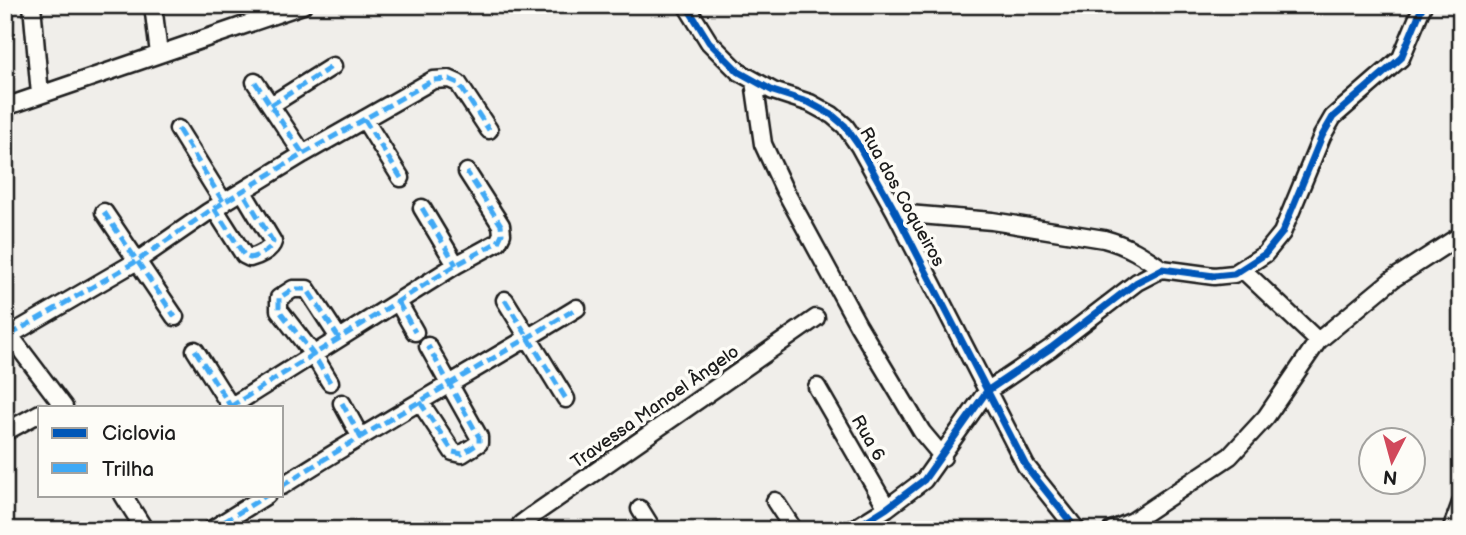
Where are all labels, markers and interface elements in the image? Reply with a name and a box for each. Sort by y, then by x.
street label: Rua dos Coqueiros [855,124,949,270]
street label: Travessa Manoel Ângelo [566,339,743,473]
legend [38,406,284,496]
street label: Rua 6 [847,412,889,464]
text: Ciclovia [102,421,176,446]
north arrow [1358,426,1428,496]
text: Trilha [102,457,154,482]
text: N [1382,464,1399,489]

